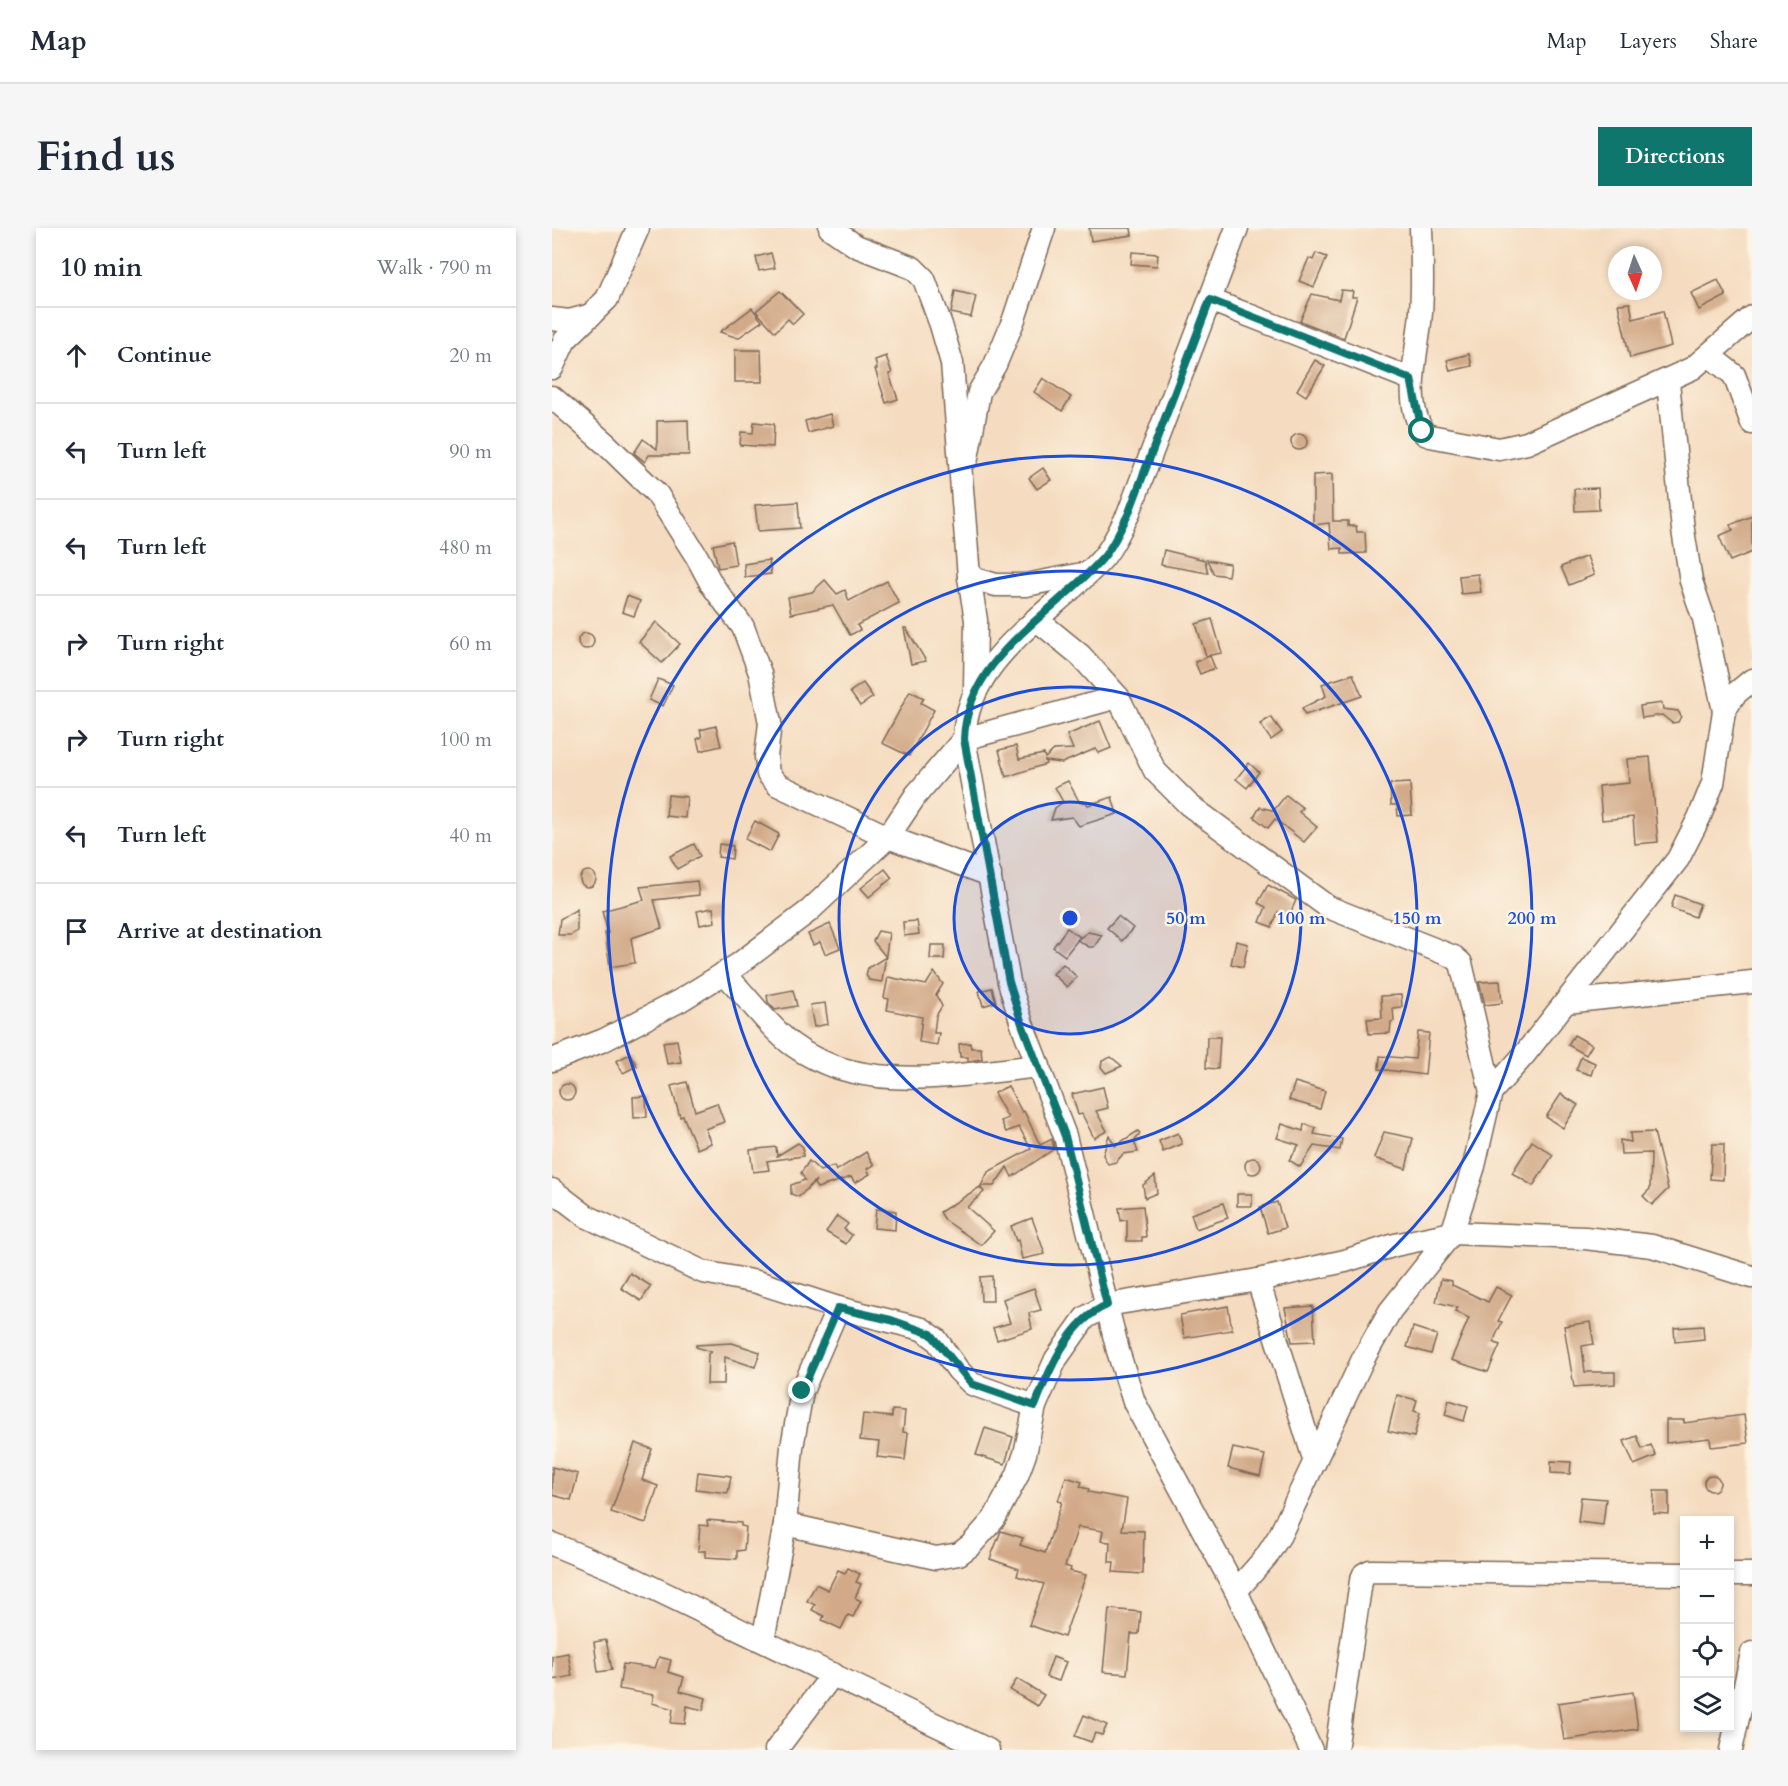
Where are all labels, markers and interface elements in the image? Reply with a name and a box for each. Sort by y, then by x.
text: Map [30,22,87,60]
text: Map [1547,27,1587,56]
text: Layers [1620,27,1677,56]
text: Share [1710,27,1758,56]
button: Directions [1598,127,1752,186]
text: Find us [36,128,176,185]
north arrow [1608,246,1662,300]
text: 10 min [60,250,143,285]
text: Walk · 790 m [377,254,492,281]
icon: ahead [60,339,93,372]
text: Continue [117,340,212,370]
text: 20 m [449,342,492,369]
route start [1408,417,1434,443]
icon: left [60,435,93,468]
text: Turn left [117,436,206,466]
text: 90 m [449,438,492,465]
icon: left [60,531,93,564]
text: Turn left [117,532,206,562]
text: 480 m [439,534,492,561]
icon: right [60,627,93,660]
text: Turn right [117,628,224,658]
text: 60 m [449,630,492,657]
icon: right [60,723,93,756]
text: Turn right [117,724,224,754]
text: 100 m [439,726,492,753]
icon: left [60,819,93,852]
text: Turn left [117,820,206,850]
text: 40 m [449,822,492,849]
text: 50 m [1166,906,1206,931]
text: 100 m [1276,906,1326,931]
text: 150 m [1392,906,1442,931]
text: 200 m [1507,906,1557,931]
centre of rings [1060,908,1080,928]
icon: arrive [60,915,93,948]
text: Arrive at destination [117,916,322,946]
route end [788,1377,814,1403]
map controls [1680,1516,1734,1732]
button: + [1680,1516,1734,1570]
button: − [1680,1570,1734,1624]
button: locate [1680,1624,1734,1678]
button: layers [1680,1678,1734,1732]

